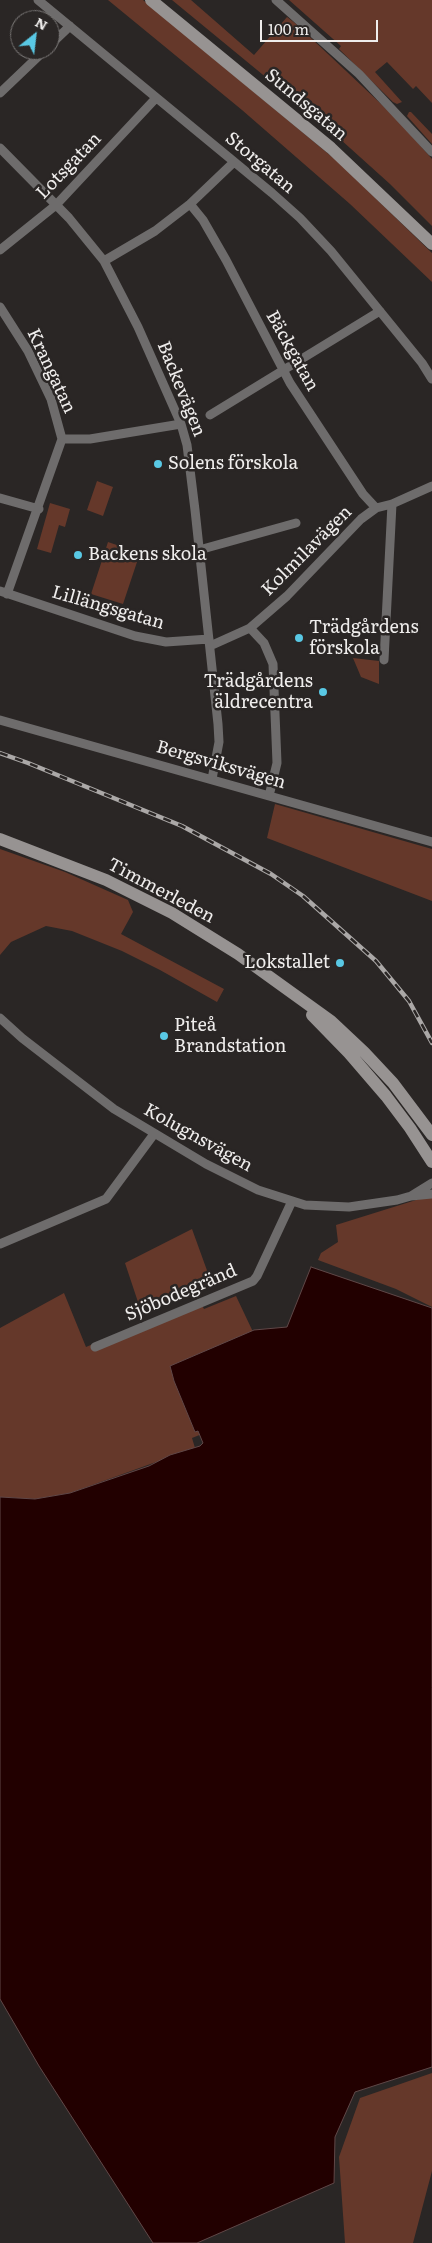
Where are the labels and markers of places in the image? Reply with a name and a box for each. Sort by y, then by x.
place label: Solens förskola [168,453,298,475]
marker: Solens förskola [152,458,164,470]
place label: Backens skola [88,544,207,566]
marker: Backens skola [72,549,84,561]
place label: Trädgårdens förskola [309,617,419,660]
marker: Trädgårdens förskola [293,632,305,644]
place label: Trädgårdens äldrecentra [203,671,313,714]
marker: Trädgårdens äldrecentra [317,686,329,698]
place label: Lokstallet [244,952,330,974]
marker: Lokstallet [334,957,346,969]
place label: Piteå Brandstation [174,1015,286,1058]
marker: Piteå Brandstation [158,1030,170,1042]

